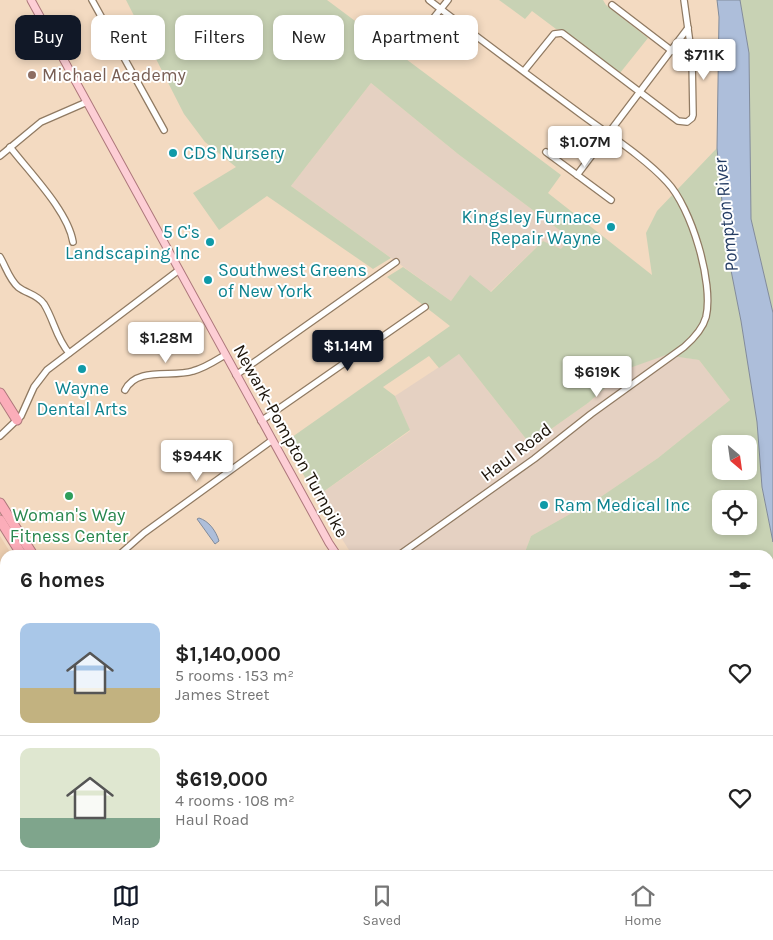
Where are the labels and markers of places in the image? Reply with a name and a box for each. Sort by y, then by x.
pin: $711K [669,38,739,81]
place label: Michael Academy [42,64,187,86]
marker: Michael Academy [26,69,38,81]
pin: $1.07M [544,126,626,168]
place label: CDS Nursery [183,142,285,164]
marker: CDS Nursery [167,147,179,159]
place label: Kingsley Furnace Repair Wayne [462,206,601,249]
place label: 5 C's Landscaping Inc [65,221,200,264]
marker: Kingsley Furnace Repair Wayne [605,221,617,233]
marker: 5 C's Landscaping Inc [204,236,216,248]
place label: Southwest Greens of New York [218,259,367,302]
marker: Southwest Greens of New York [202,274,214,286]
pin: $1.28M [125,322,207,364]
pin: $1.14M [307,330,389,372]
pin: $619K [562,356,632,398]
marker: Wayne Dental Arts [76,363,88,375]
place label: Wayne Dental Arts [36,377,128,420]
pin: $944K [162,440,232,482]
marker: Woman's Way Fitness Center [63,490,75,502]
place label: Ram Medical Inc [554,494,690,516]
marker: Ram Medical Inc [538,499,550,511]
place label: Woman's Way Fitness Center [10,504,129,547]

